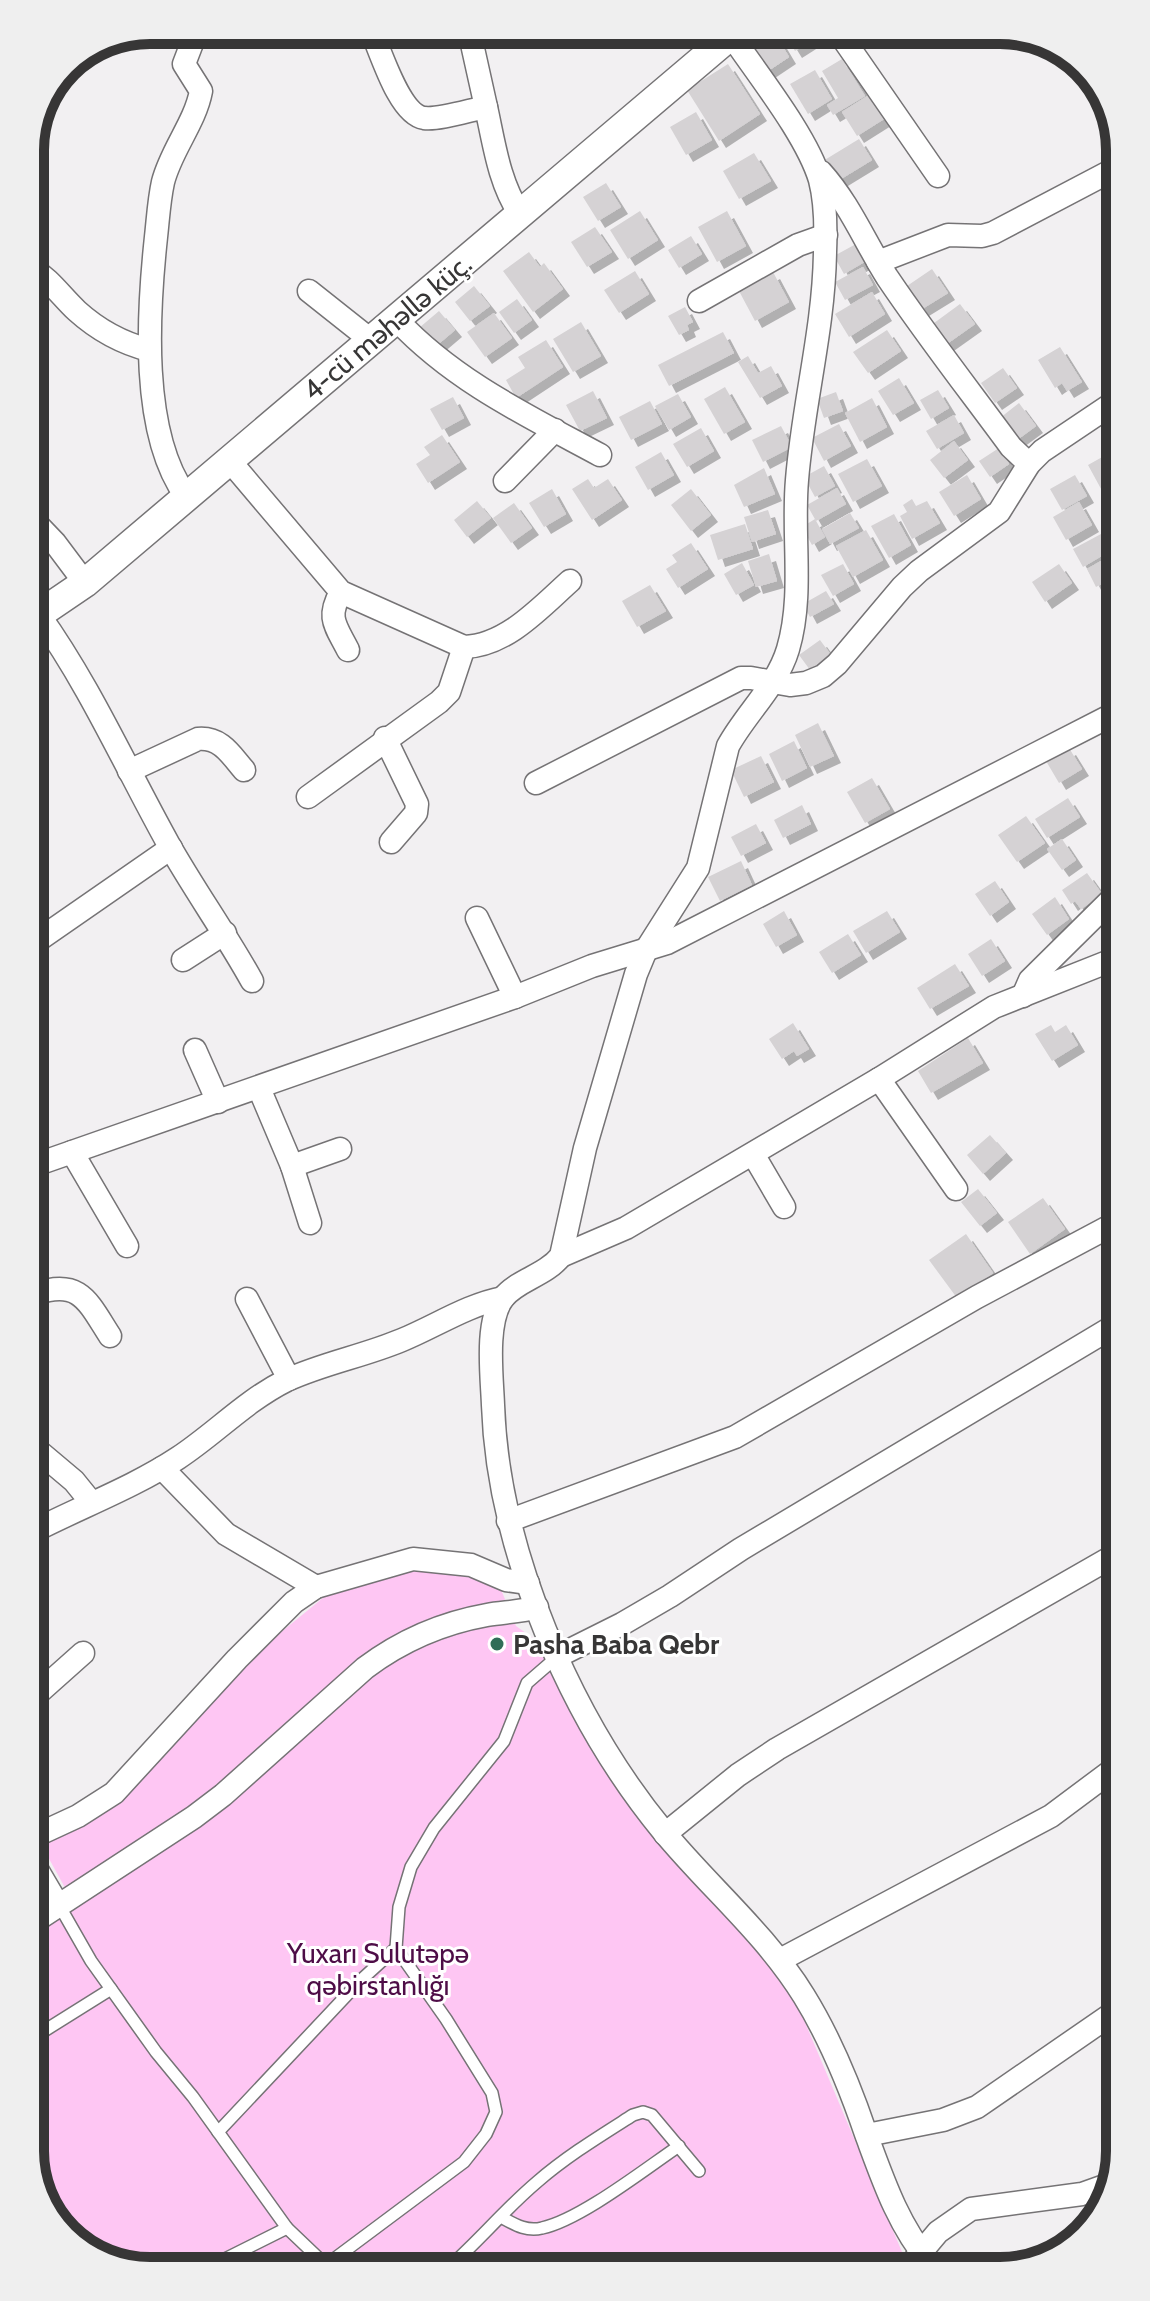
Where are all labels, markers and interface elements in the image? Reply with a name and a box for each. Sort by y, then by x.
street label: 4-cü məhəllə küç. [296,247,478,407]
place label: Pasha Baba Qebr [513,1627,720,1661]
marker: Pasha Baba Qebr [488,1635,506,1653]
park label: Yuxarı Sulutəpə qəbirstanlığı [286,1936,469,2002]

